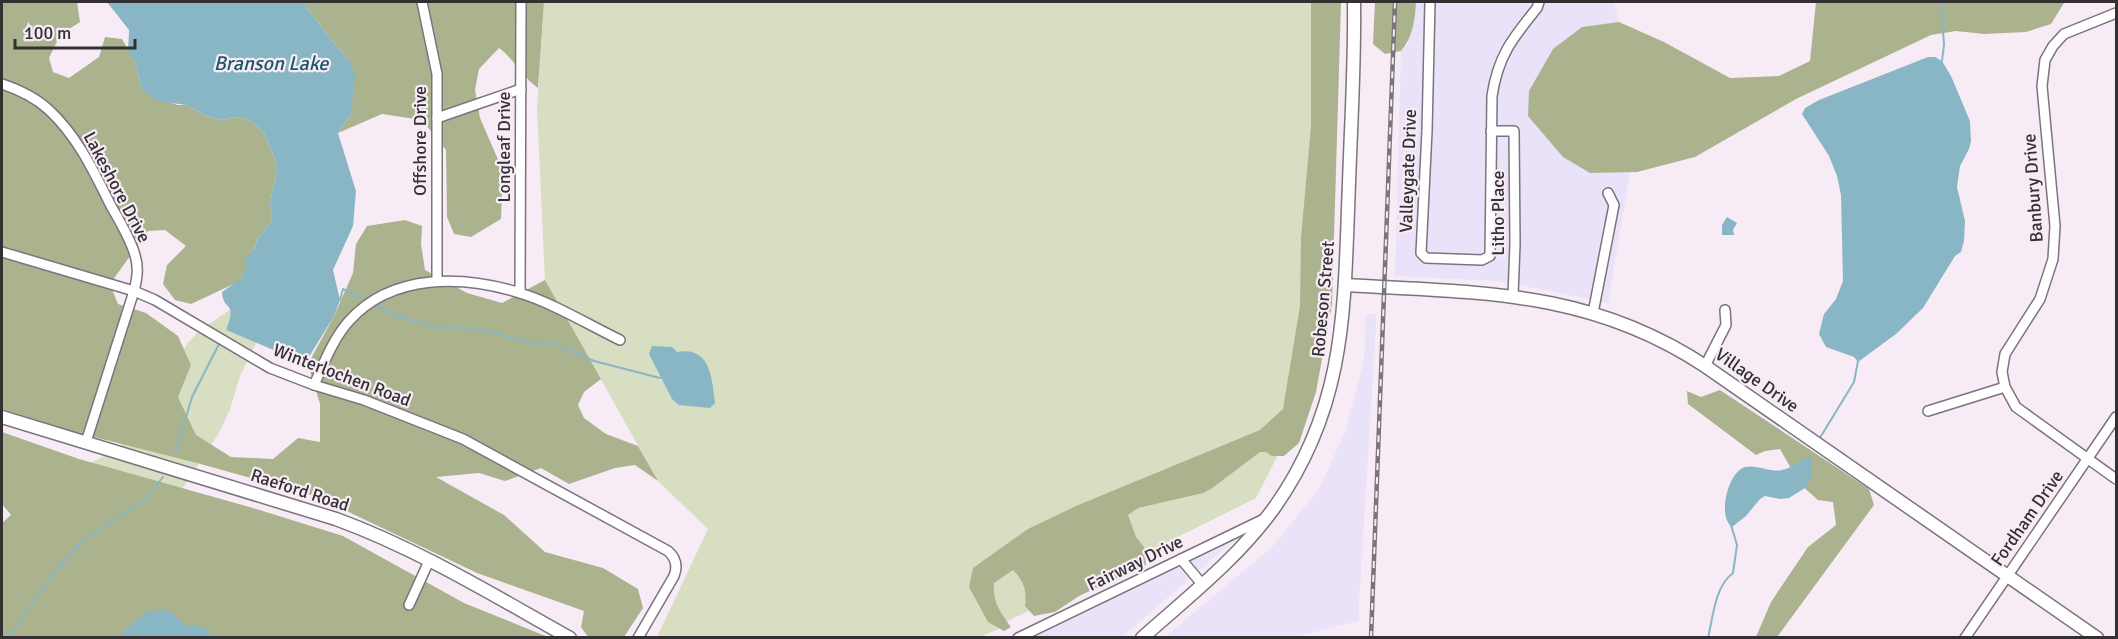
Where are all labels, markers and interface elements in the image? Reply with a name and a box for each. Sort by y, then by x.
scale bar [15,12,135,50]
text: 100 m [24,22,71,44]
water label: Branson Lake [214,51,329,76]
street label: Offshore Drive [409,86,431,196]
street label: Longleaf Drive [493,91,515,203]
street label: Valleygate Drive [1395,109,1421,233]
street label: Lakeshore Drive [79,128,155,246]
street label: Banbury Drive [2018,133,2048,243]
street label: Litho Place [1487,170,1509,256]
street label: Robeson Street [1307,240,1339,358]
street label: Winterlochen Road [270,339,414,411]
street label: Village Drive [1711,343,1803,417]
street label: Raeford Road [248,464,352,516]
street label: Fordham Drive [1986,466,2068,570]
street label: Fairway Drive [1083,530,1187,596]

